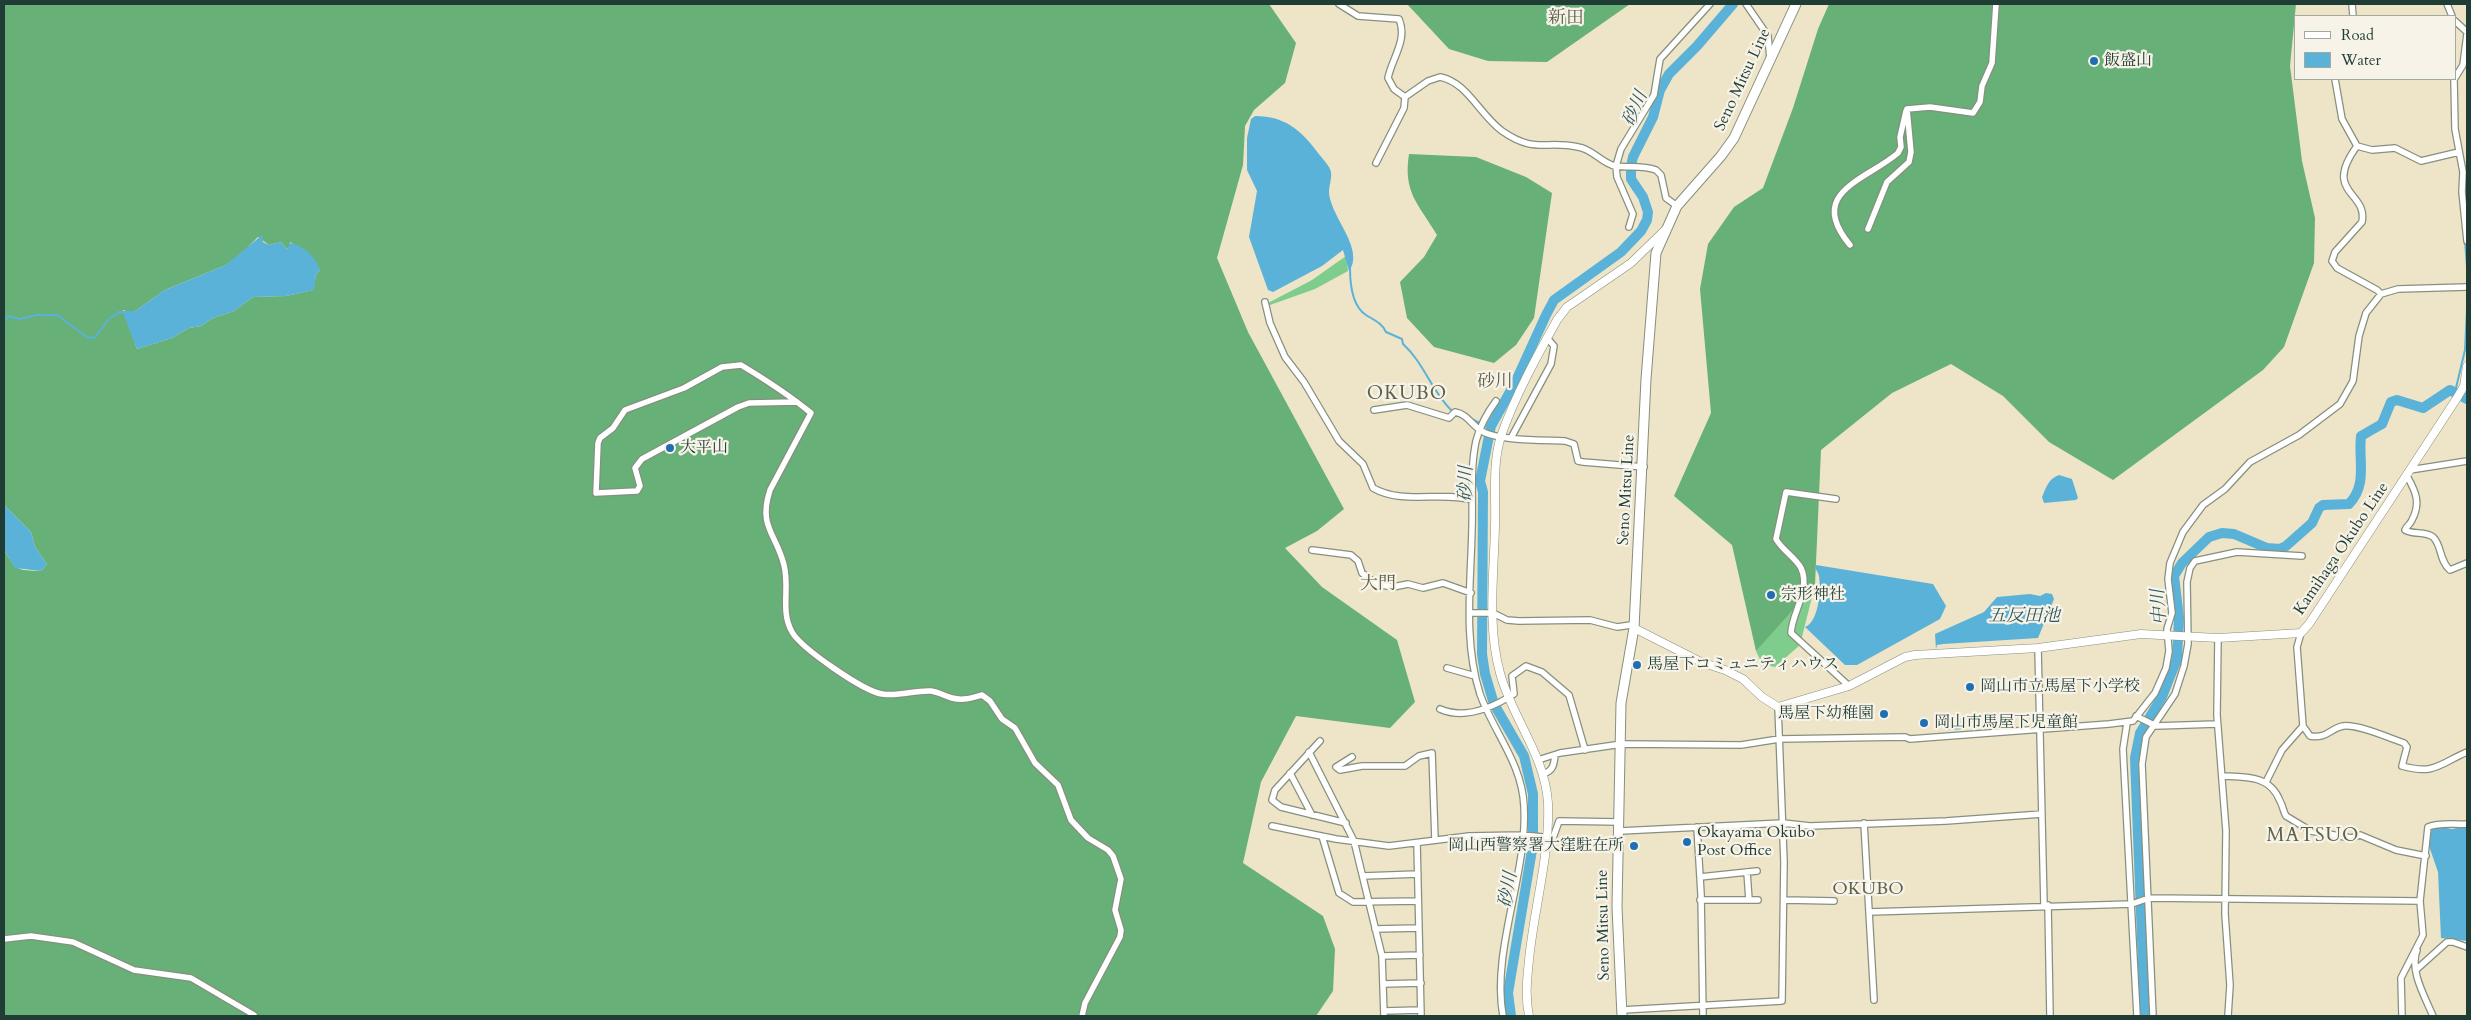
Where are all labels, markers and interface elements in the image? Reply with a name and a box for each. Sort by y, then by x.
district label: 新田 [1548,8,1584,30]
legend [2294,15,2456,80]
text: Road [2341,25,2374,45]
street label: Seno Mitsu Line [1711,26,1775,134]
text: Water [2341,50,2381,70]
place label: 飯盛山 [2104,51,2152,71]
marker: 飯盛山 [2088,55,2100,67]
water label: 砂川 [1619,88,1653,130]
district label: 砂川 [1477,372,1513,394]
district label: OKUBO [1366,384,1448,406]
street label: Seno Mitsu Line [1615,434,1639,546]
place label: 大平山 [680,438,728,458]
marker: 大平山 [664,442,676,454]
water label: 砂川 [1456,466,1478,502]
street label: Kamihaga Okubo Line [2290,479,2394,619]
district label: 大門 [1360,574,1396,596]
place label: 宗形神社 [1781,585,1845,605]
water label: 中川 [2148,588,2172,626]
marker: 宗形神社 [1765,589,1777,601]
water label: 五反田池 [1988,606,2060,628]
place label: 馬屋下コミュニティハウス [1647,655,1839,675]
marker: 馬屋下コミュニティハウス [1631,659,1643,671]
place label: 岡山市立馬屋下小学校 [1980,677,2140,697]
marker: 岡山市立馬屋下小学校 [1964,681,1976,693]
place label: 馬屋下幼稚園 [1778,704,1874,724]
marker: 馬屋下幼稚園 [1878,708,1890,720]
place label: 岡山市馬屋下児童館 [1934,713,2078,733]
marker: 岡山市馬屋下児童館 [1918,717,1930,729]
place label: Okayama Okubo Post Office [1697,823,1815,861]
district label: MATSUO [2266,826,2360,848]
place label: 岡山西警察署大窪駐在所 [1448,836,1624,856]
marker: Okayama Okubo Post Office [1681,836,1693,848]
marker: 岡山西警察署大窪駐在所 [1628,840,1640,852]
street label: Seno Mitsu Line [1593,869,1615,981]
water label: 砂川 [1495,870,1523,910]
district label: OKUBO [1829,879,1907,901]

